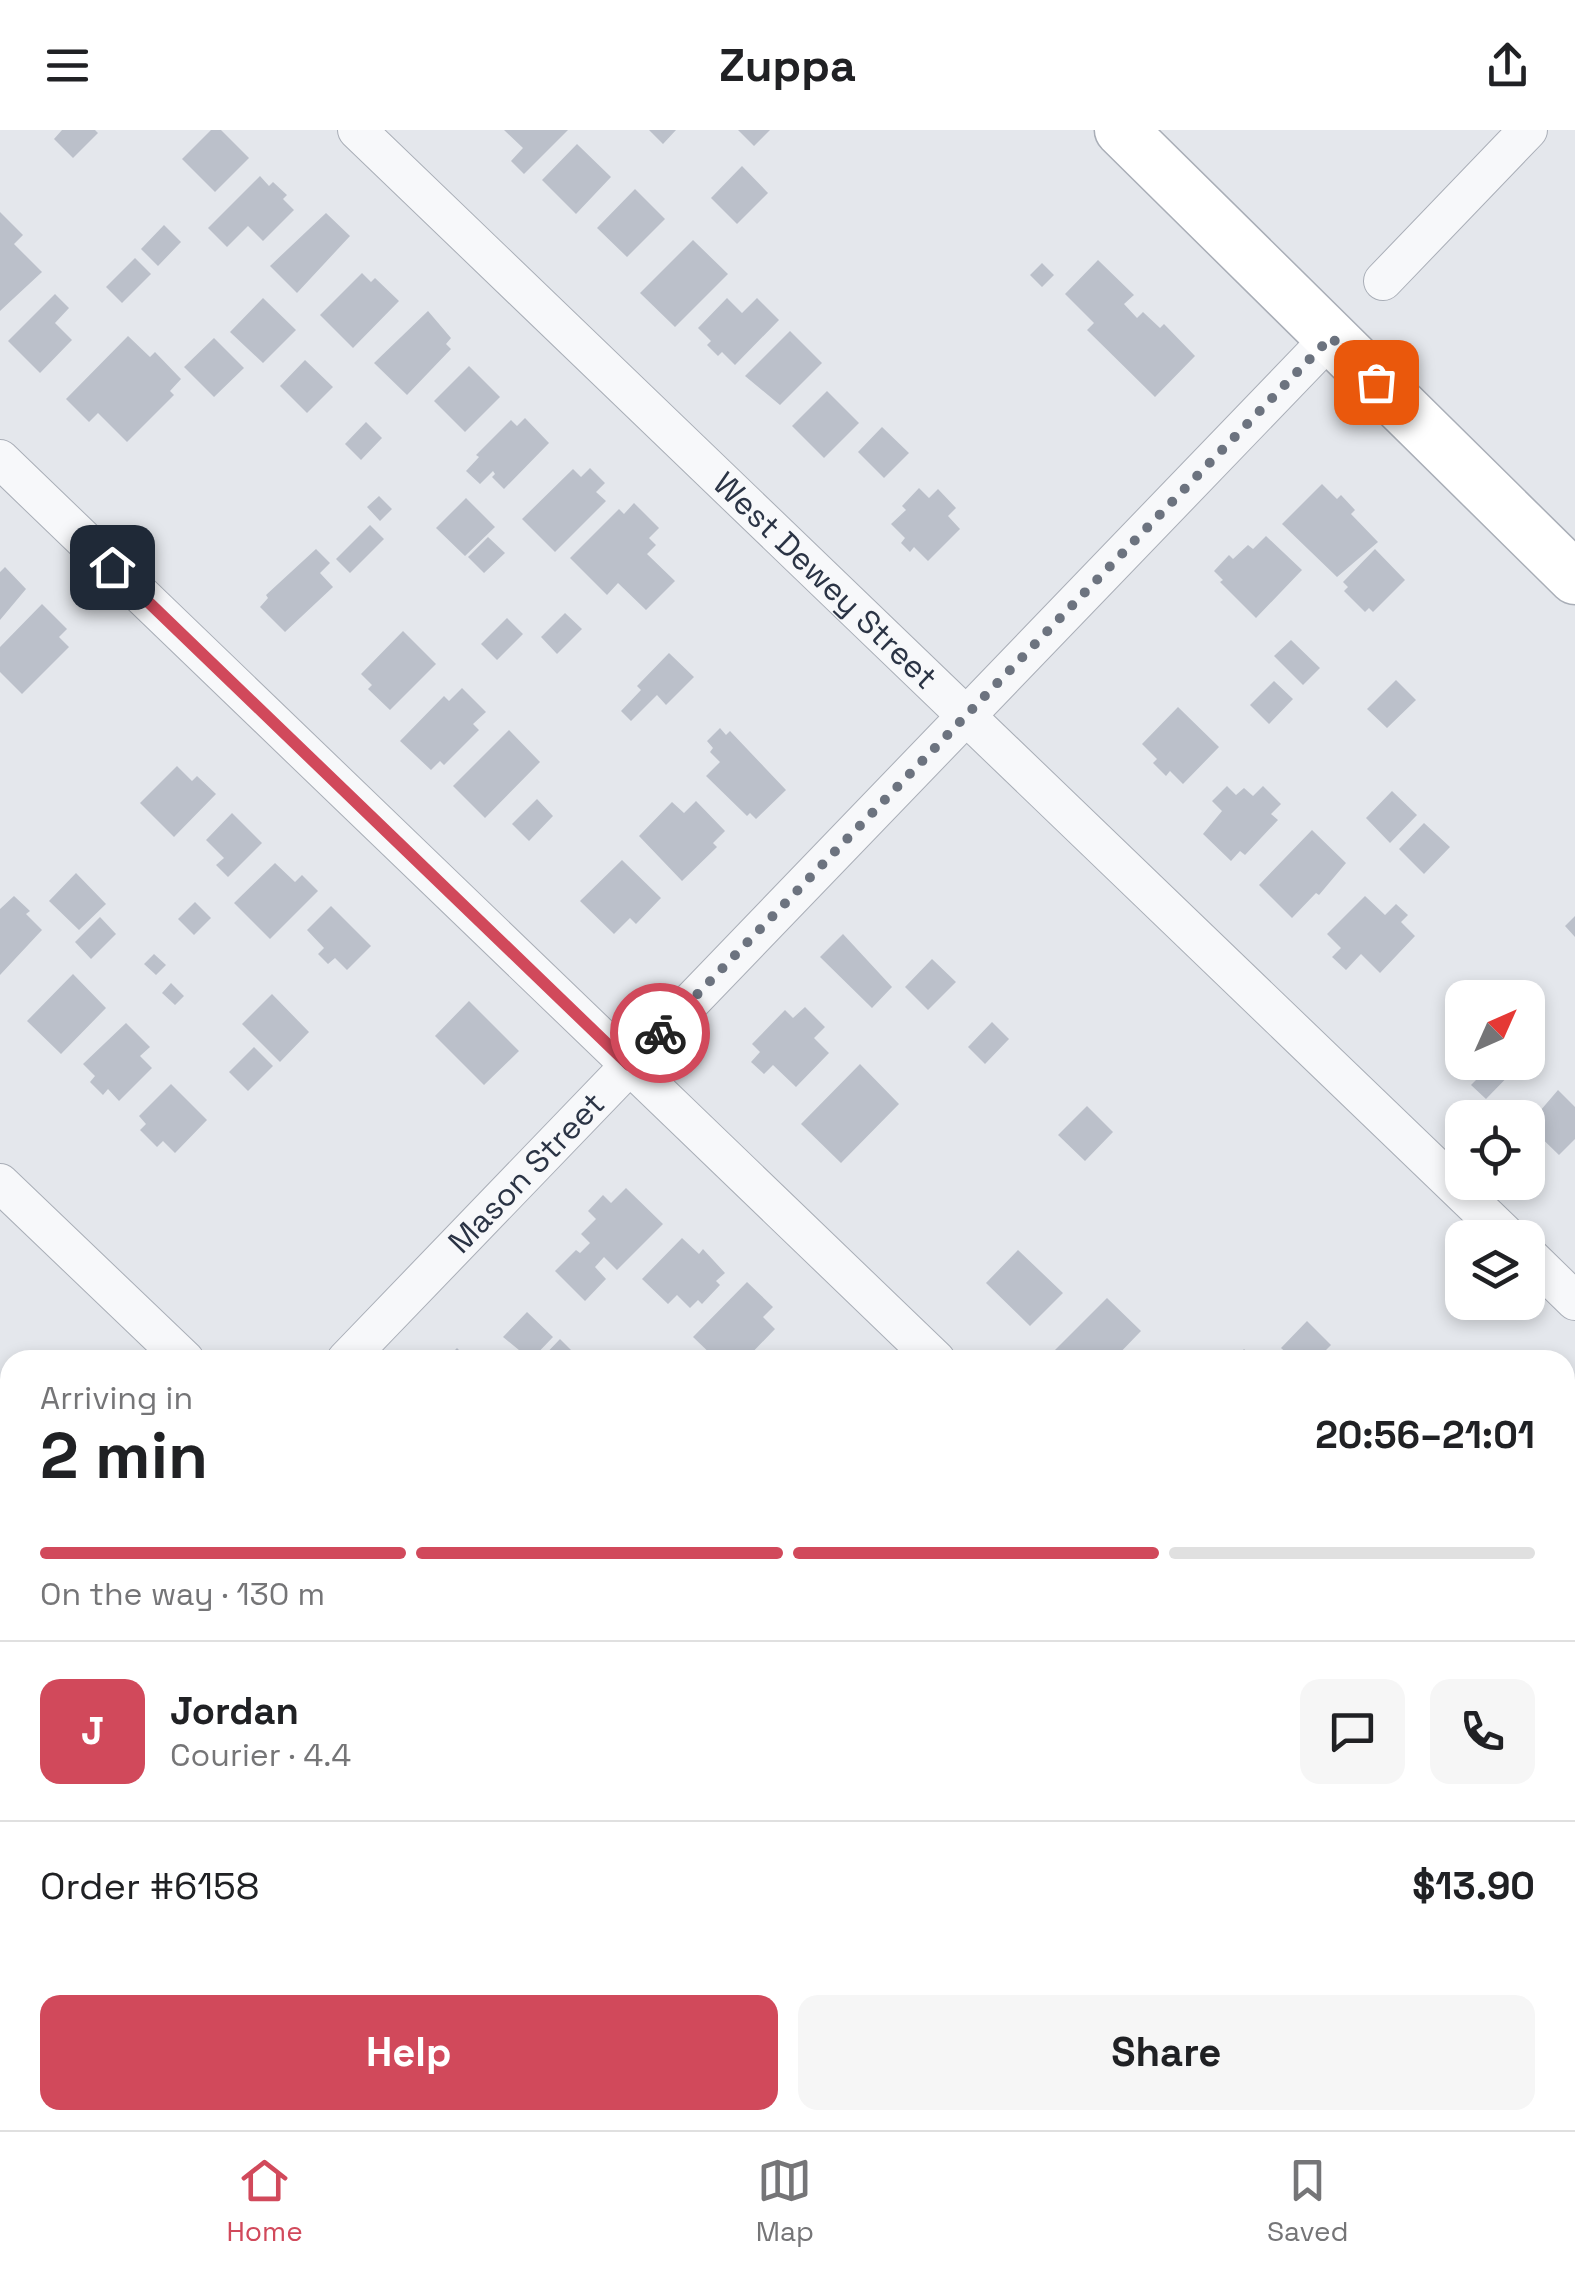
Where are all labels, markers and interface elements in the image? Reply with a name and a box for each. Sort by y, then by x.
text: Zuppa [719,37,856,94]
icon: menu [40,38,95,93]
icon: share [1480,38,1535,93]
pin [1334,340,1419,425]
icon: bag [1349,355,1404,410]
street label: West Dewey Street [705,464,946,698]
pin [70,525,155,610]
icon: home [85,540,140,595]
north arrow [1445,980,1545,1080]
map controls [1445,980,1545,1320]
courier [610,983,710,1083]
icon: bike [633,1006,688,1061]
street label: Mason Street [440,1084,613,1262]
button: locate [1445,1100,1545,1200]
button: layers [1445,1220,1545,1320]
text: Arriving in [40,1378,193,1418]
text: 20:56–21:01 [1315,1411,1535,1459]
text: 2 min [40,1414,208,1497]
text: On the way · 130 m [40,1574,325,1614]
button: chat [1300,1679,1405,1784]
button: phone [1430,1679,1535,1784]
text: Jordan [170,1687,299,1735]
text: J [81,1707,104,1755]
text: Courier · 4.4 [170,1735,351,1775]
text: Order #6158 [40,1862,260,1910]
text: $13.90 [1412,1862,1535,1910]
button: Help [40,1995,778,2110]
button: Share [798,1995,1535,2110]
tab: Home [226,2153,303,2249]
tab: Map [756,2153,814,2249]
tab: Saved [1267,2153,1349,2249]

